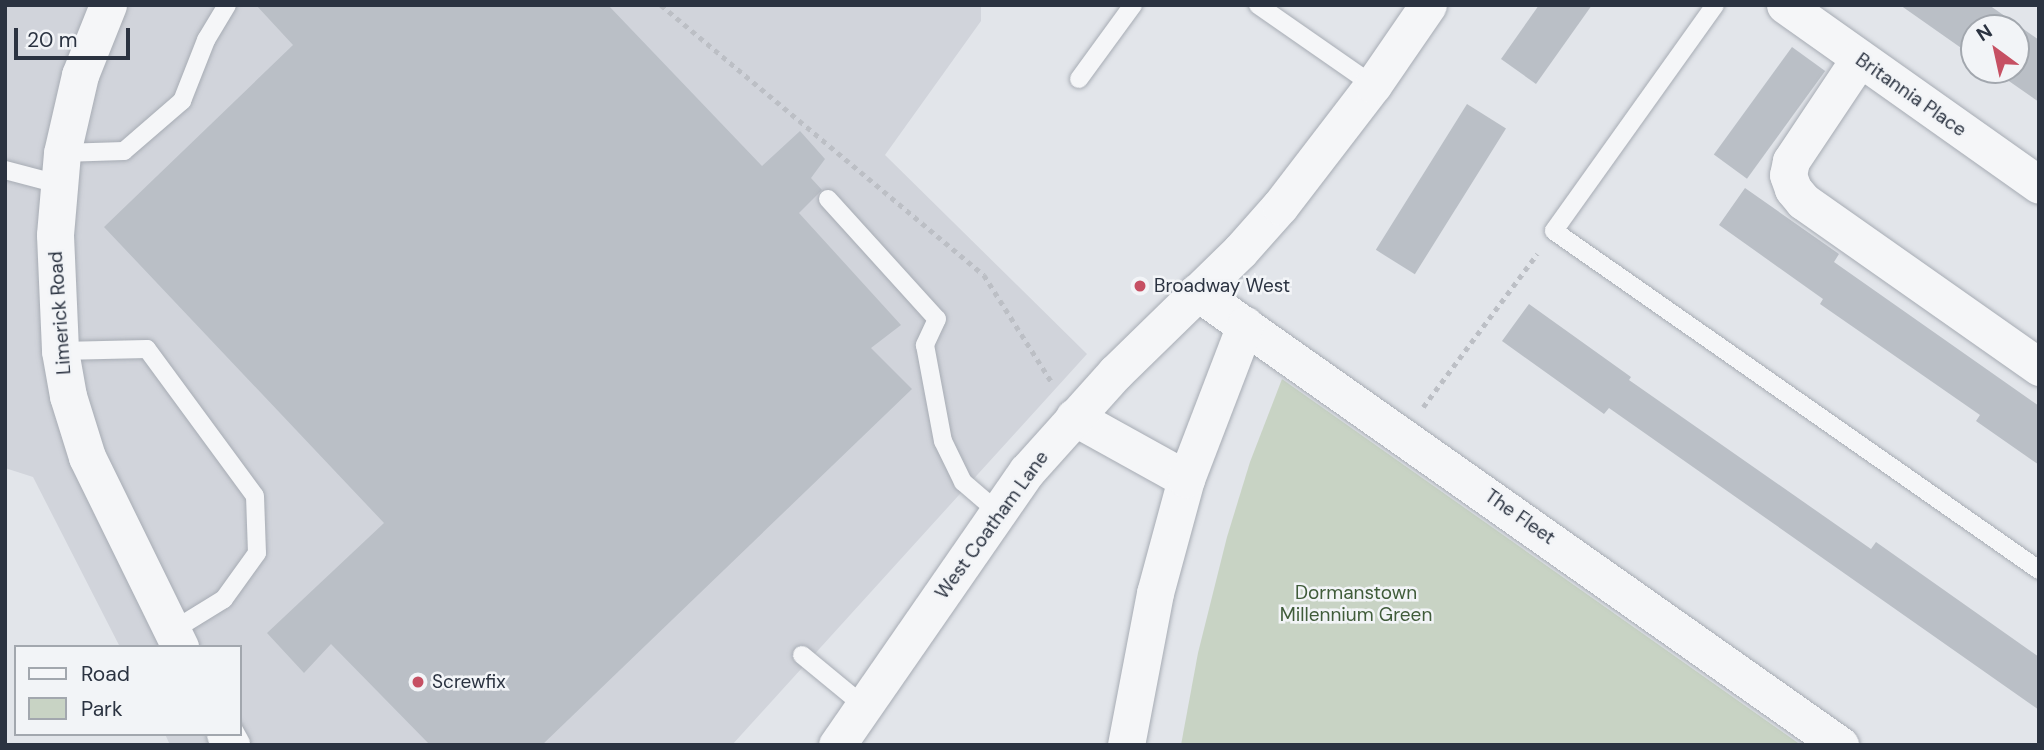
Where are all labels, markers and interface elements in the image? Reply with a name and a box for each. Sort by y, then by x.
scale bar [18,14,133,58]
north arrow [1960,14,2030,84]
text: N [1972,18,1997,47]
text: 20 m [27,26,78,54]
street label: Britannia Place [1851,48,1971,142]
street label: Limerick Road [44,251,76,375]
place label: Broadway West [1154,275,1290,297]
marker: Broadway West [1132,278,1148,294]
street label: West Coatham Lane [931,446,1053,604]
street label: The Fleet [1480,485,1560,549]
park label: Dormanstown Millennium Green [1280,582,1432,626]
legend [14,645,242,736]
text: Road [81,660,130,688]
place label: Screwfix [432,671,506,693]
marker: Screwfix [410,674,426,690]
text: Park [81,695,122,723]

